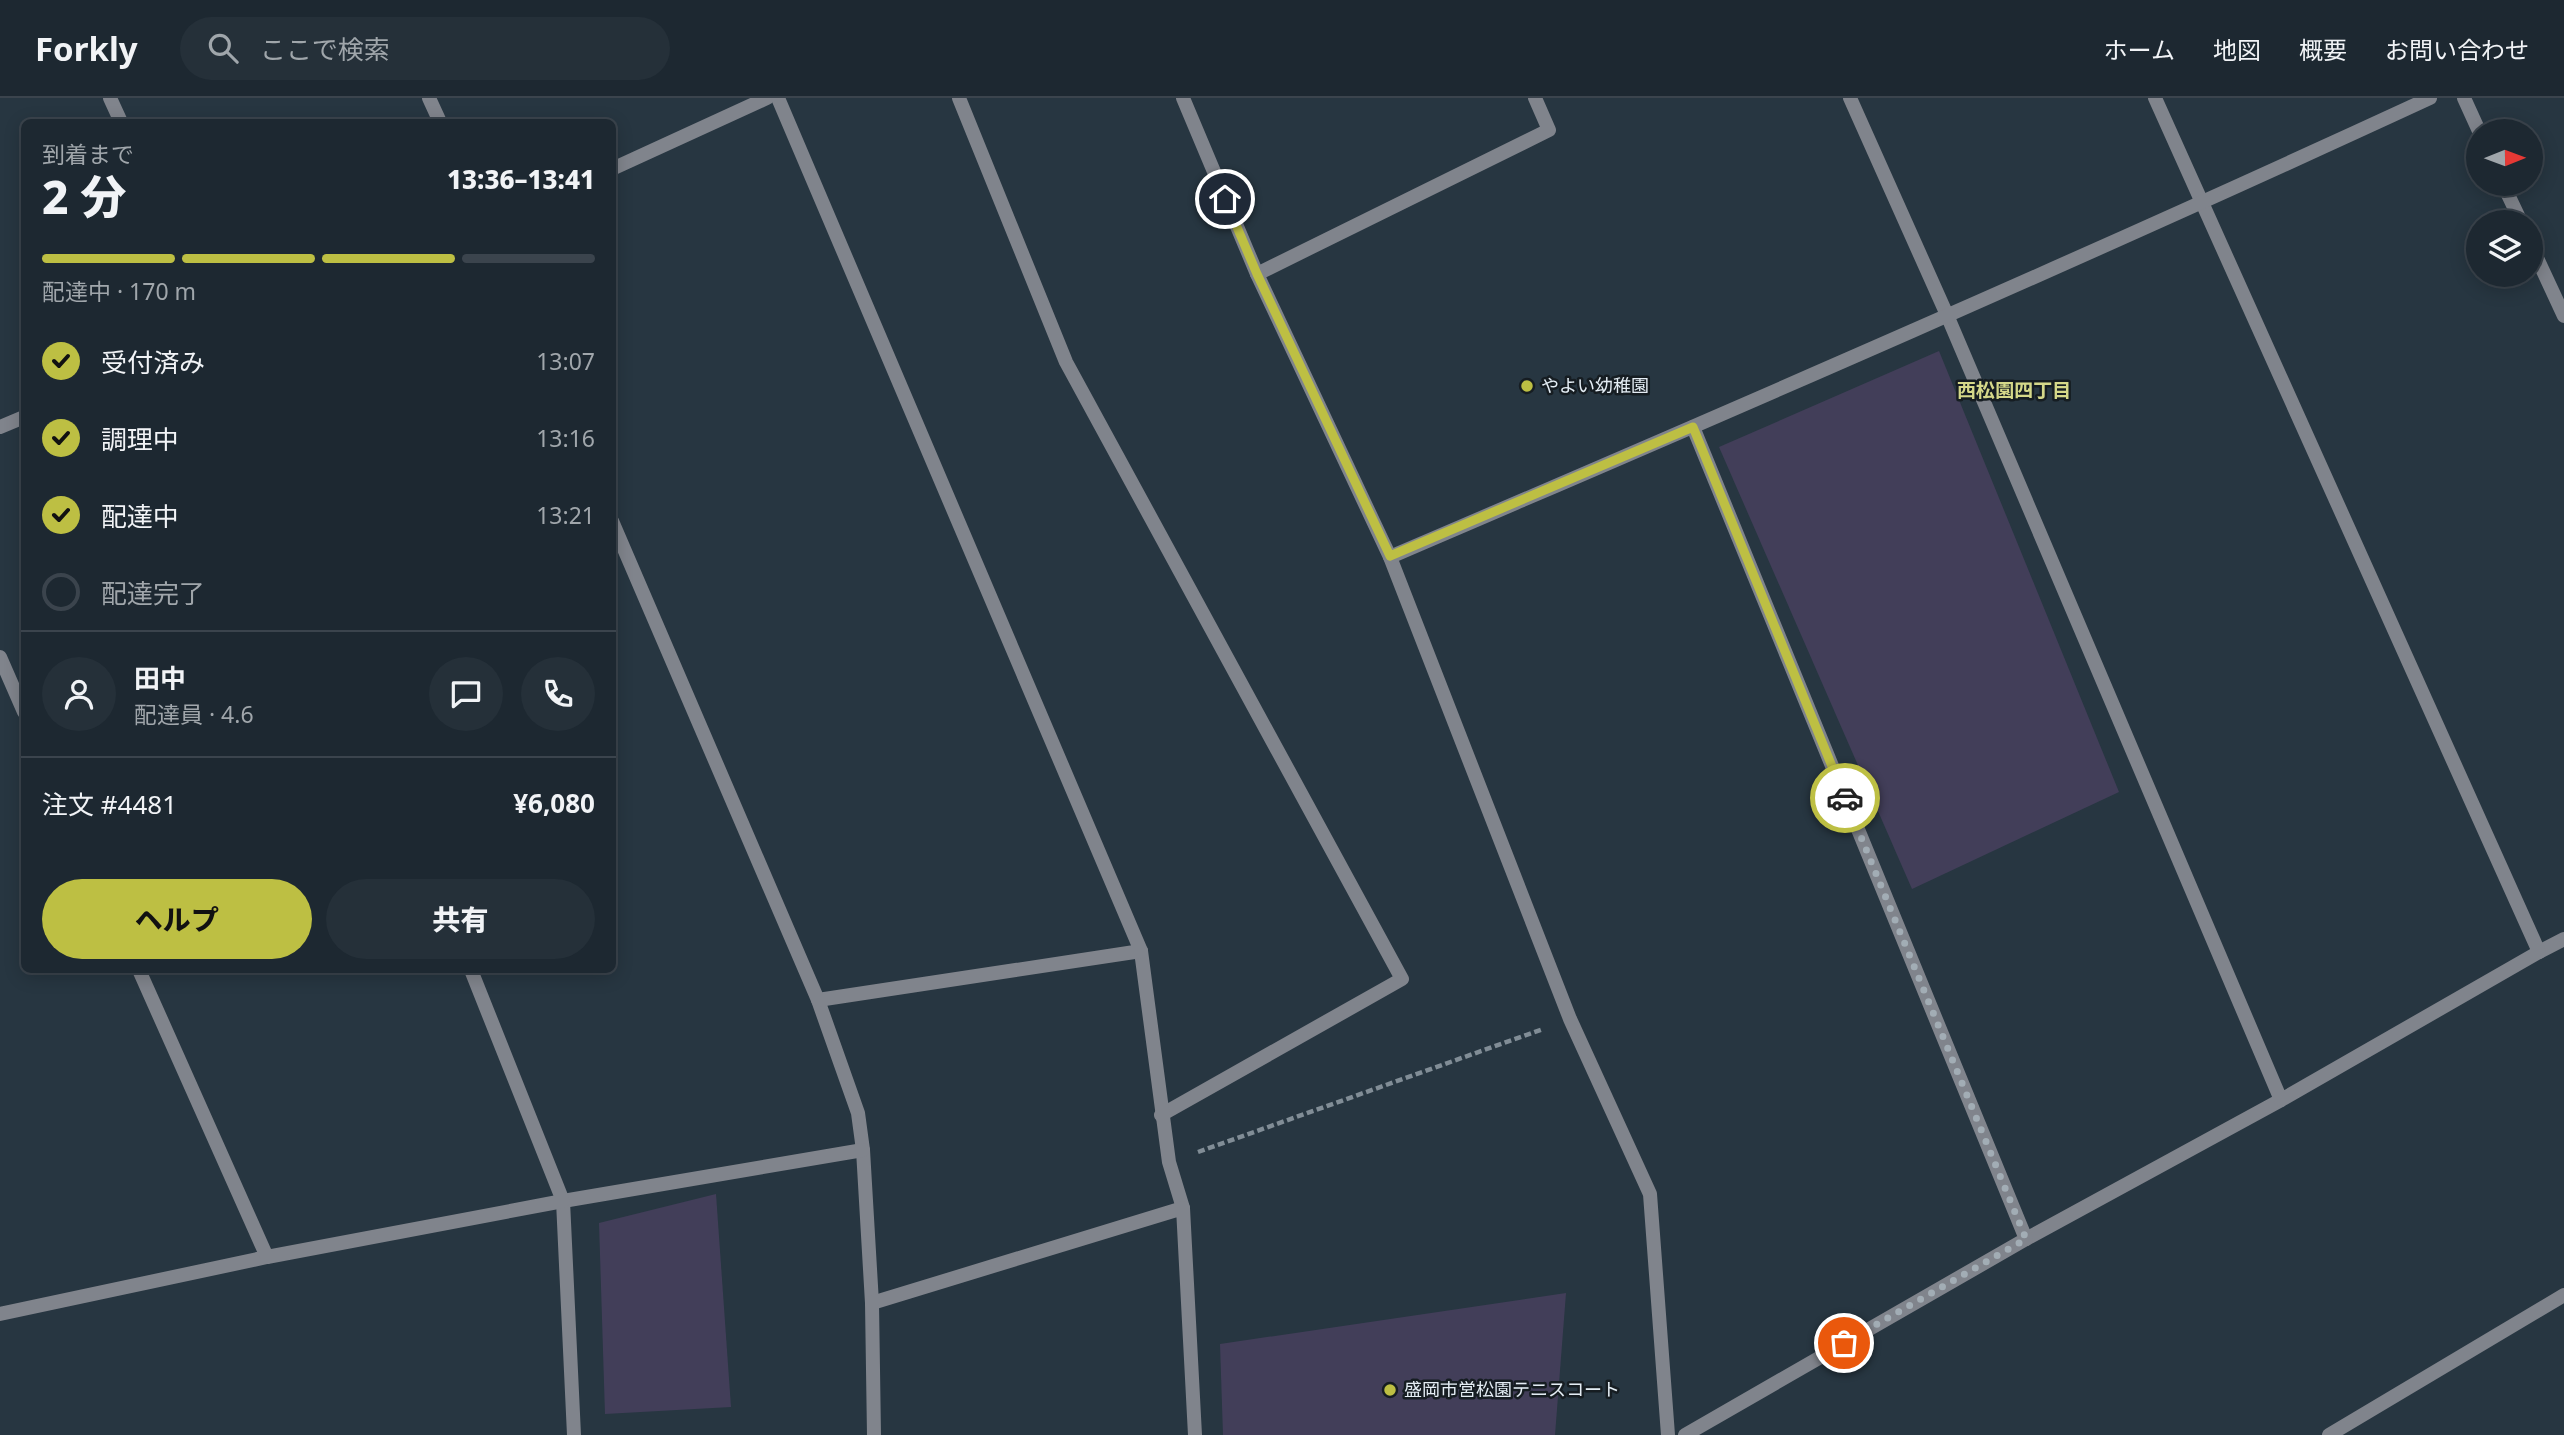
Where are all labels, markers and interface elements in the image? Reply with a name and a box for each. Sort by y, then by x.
search box [180,17,670,80]
text: Forkly [35,26,138,71]
icon: search [204,29,242,67]
text: ここで検索 [260,31,390,67]
text: ホーム [2104,33,2175,66]
text: 地図 [2213,33,2261,66]
text: 概要 [2299,33,2347,66]
text: お問い合わせ [2385,33,2529,66]
north arrow [2466,119,2543,196]
map controls [2466,119,2543,287]
text: 到着まで [42,138,134,170]
text: 13:36–13:41 [447,161,595,197]
text: 2 分 [42,165,127,227]
pin [1195,169,1255,229]
icon: home [1206,180,1244,218]
button: layers [2466,210,2543,287]
text: 配達中 · 170 m [42,275,196,307]
icon: check [42,342,80,380]
text: 受付済み [101,344,205,380]
text: 13:07 [536,345,595,377]
place label: やよい幼稚園 [1541,373,1649,397]
district label: 西松園四丁目 [1957,377,2071,403]
marker: やよい幼稚園 [1519,378,1535,394]
icon: check [42,419,80,457]
text: 調理中 [101,421,179,457]
text: 13:16 [536,422,595,454]
icon: check [42,496,80,534]
text: 配達中 [101,498,179,534]
text: 13:21 [536,499,595,531]
text: 配達完了 [101,575,205,611]
button: person [42,657,116,731]
button: chat [429,657,503,731]
button: phone [521,657,595,731]
text: 田中 [134,660,186,696]
text: 配達員 · 4.6 [134,698,254,730]
courier [1810,763,1880,833]
icon: car [1826,779,1864,817]
text: ¥6,080 [513,785,595,821]
text: 注文 #4481 [42,786,177,822]
button: ヘルプ [42,879,312,959]
button: 共有 [326,879,595,959]
pin [1814,1313,1874,1373]
icon: bag [1825,1324,1863,1362]
place label: 盛岡市営松園テニスコート [1404,1377,1620,1401]
marker: 盛岡市営松園テニスコート [1382,1382,1398,1398]

